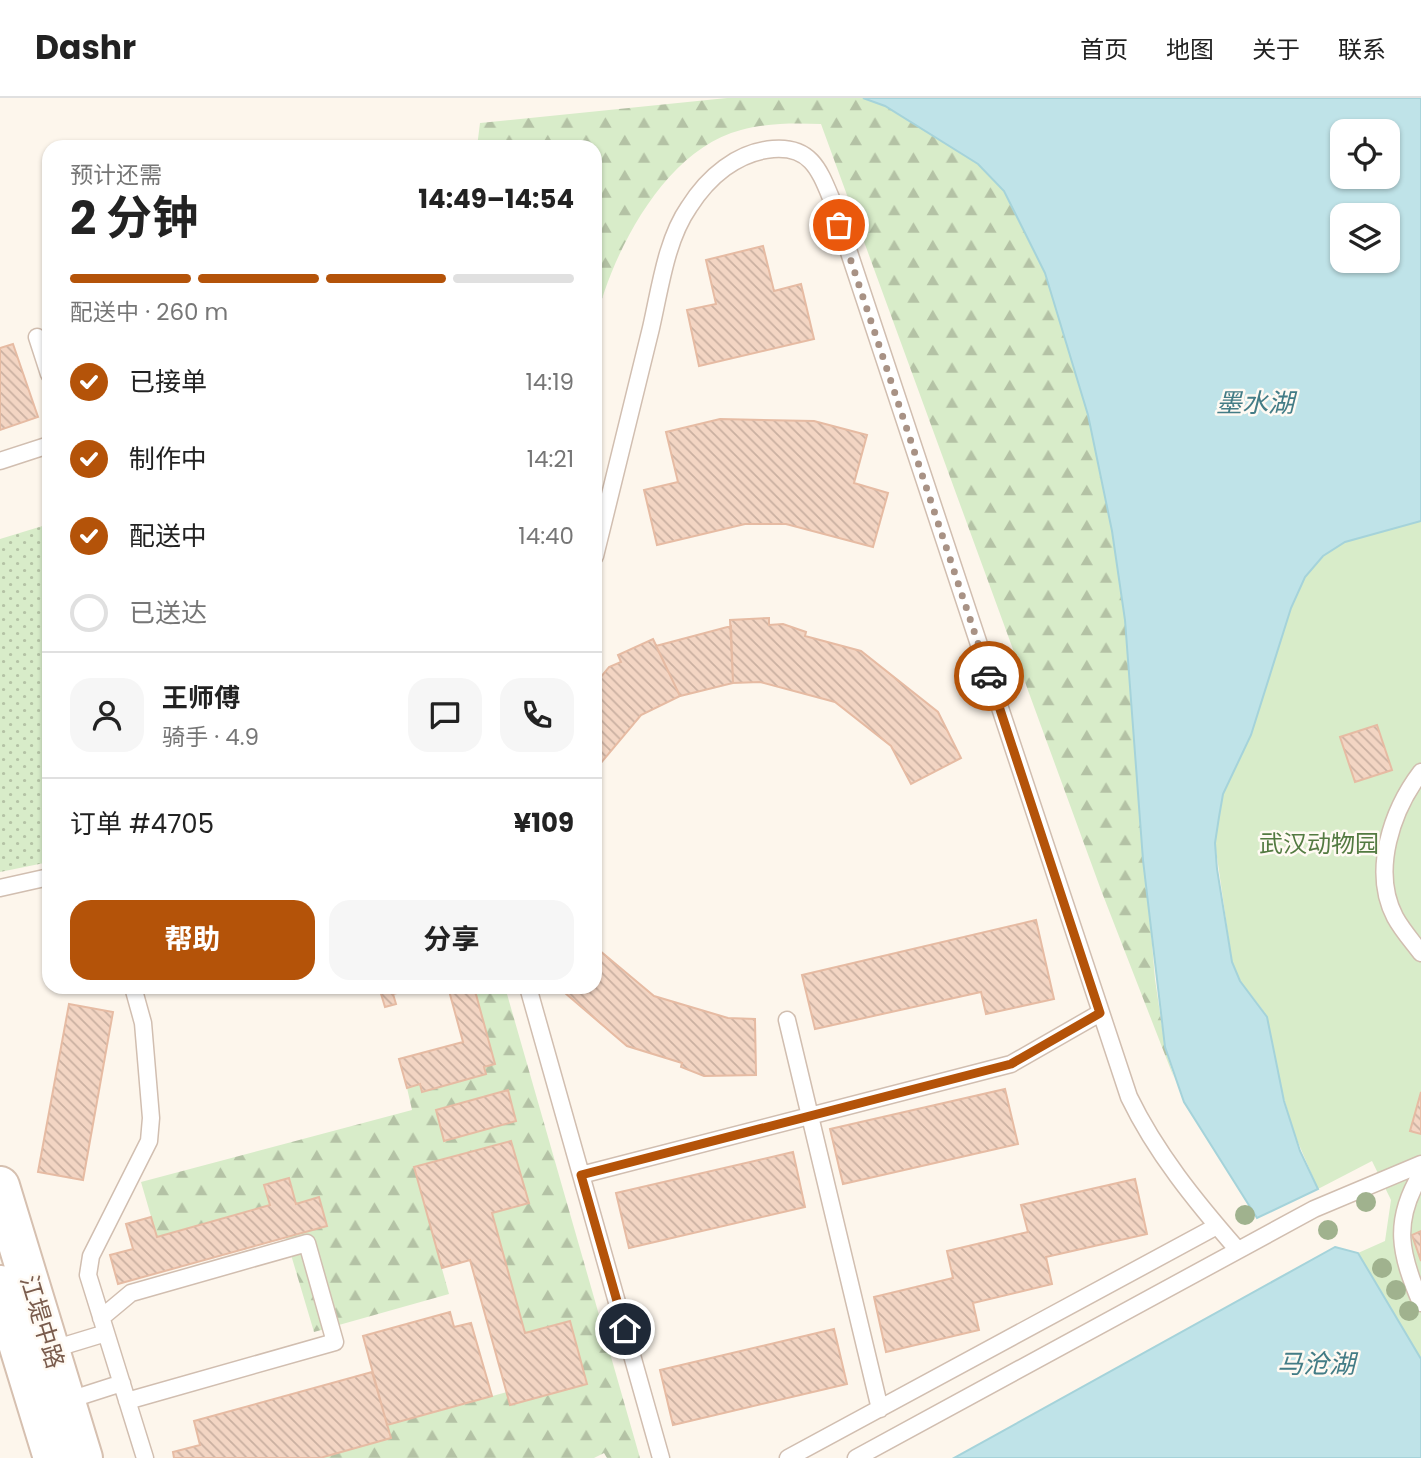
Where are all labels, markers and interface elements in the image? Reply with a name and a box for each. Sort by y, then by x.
text: Dashr [35,24,136,71]
text: 首页 [1080,33,1128,66]
text: 地图 [1166,33,1214,66]
text: 关于 [1252,33,1300,66]
text: 联系 [1338,33,1386,66]
map controls [1330,119,1400,273]
button: locate [1330,119,1400,189]
text: 预计还需 [70,159,162,191]
text: 14:49–14:54 [418,181,574,217]
text: 2 分钟 [70,186,198,250]
pin [809,195,869,255]
button: layers [1330,203,1400,273]
icon: bag [820,206,858,244]
text: 配送中 · 260 m [70,296,228,328]
icon: check [70,363,108,401]
text: 已接单 [129,364,207,400]
text: 14:19 [525,366,574,398]
water label: 墨水湖 [1216,385,1298,421]
icon: check [70,440,108,478]
text: 制作中 [129,441,207,477]
text: 14:21 [527,443,574,475]
icon: check [70,517,108,555]
text: 配送中 [129,518,207,554]
text: 14:40 [518,520,574,552]
text: 已送达 [129,595,207,631]
courier [954,641,1024,711]
icon: car [970,657,1008,695]
button: person [70,678,144,752]
button: chat [408,678,482,752]
button: phone [500,678,574,752]
text: 王师傅 [162,680,240,716]
text: 骑手 · 4.9 [162,721,259,753]
text: ¥109 [514,805,574,841]
text: 订单 #4705 [70,806,214,842]
park label: 武汉动物园 [1259,827,1379,860]
button: 帮助 [70,900,315,980]
button: 分享 [329,900,574,980]
street label: 江堤中路 [13,1271,72,1373]
pin [595,1299,655,1359]
icon: home [606,1310,644,1348]
water label: 马沧湖 [1277,1346,1359,1382]

